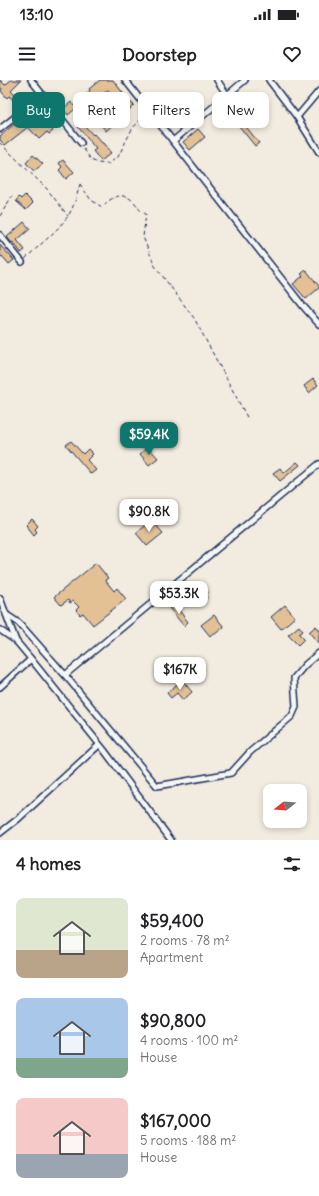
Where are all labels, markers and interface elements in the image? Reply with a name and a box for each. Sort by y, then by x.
text: 13:10 [20,5,54,24]
icon: menu [16,43,38,65]
text: Doorstep [122,43,197,66]
icon: heart [281,43,303,65]
chip: Buy [12,92,65,128]
chip: Rent [73,92,130,128]
chip: Filters [138,92,204,128]
chip: New [212,92,269,128]
pin: $59.4K [116,422,182,456]
text: $59.4K [129,426,169,443]
pin: $90.8K [116,499,182,533]
text: $90.8K [128,503,170,520]
pin: $53.3K [146,581,212,615]
text: $53.3K [159,585,199,602]
pin: $167K [152,657,208,691]
text: $167K [163,661,197,678]
north arrow [263,784,307,828]
map controls [263,784,307,828]
text: 4 homes [16,853,81,875]
icon: filters [281,853,303,875]
text: $59,400 [140,910,204,932]
icon: home [48,914,96,962]
text: 2 rooms · 78 m² [140,932,230,949]
text: Apartment [140,949,203,966]
text: $90,800 [140,1010,206,1032]
icon: home [48,1014,96,1062]
text: 4 rooms · 100 m² [140,1032,238,1049]
text: House [140,1049,177,1066]
text: $167,000 [140,1110,211,1132]
icon: home [48,1114,96,1162]
text: 5 rooms · 188 m² [140,1132,236,1149]
text: House [140,1149,177,1166]

